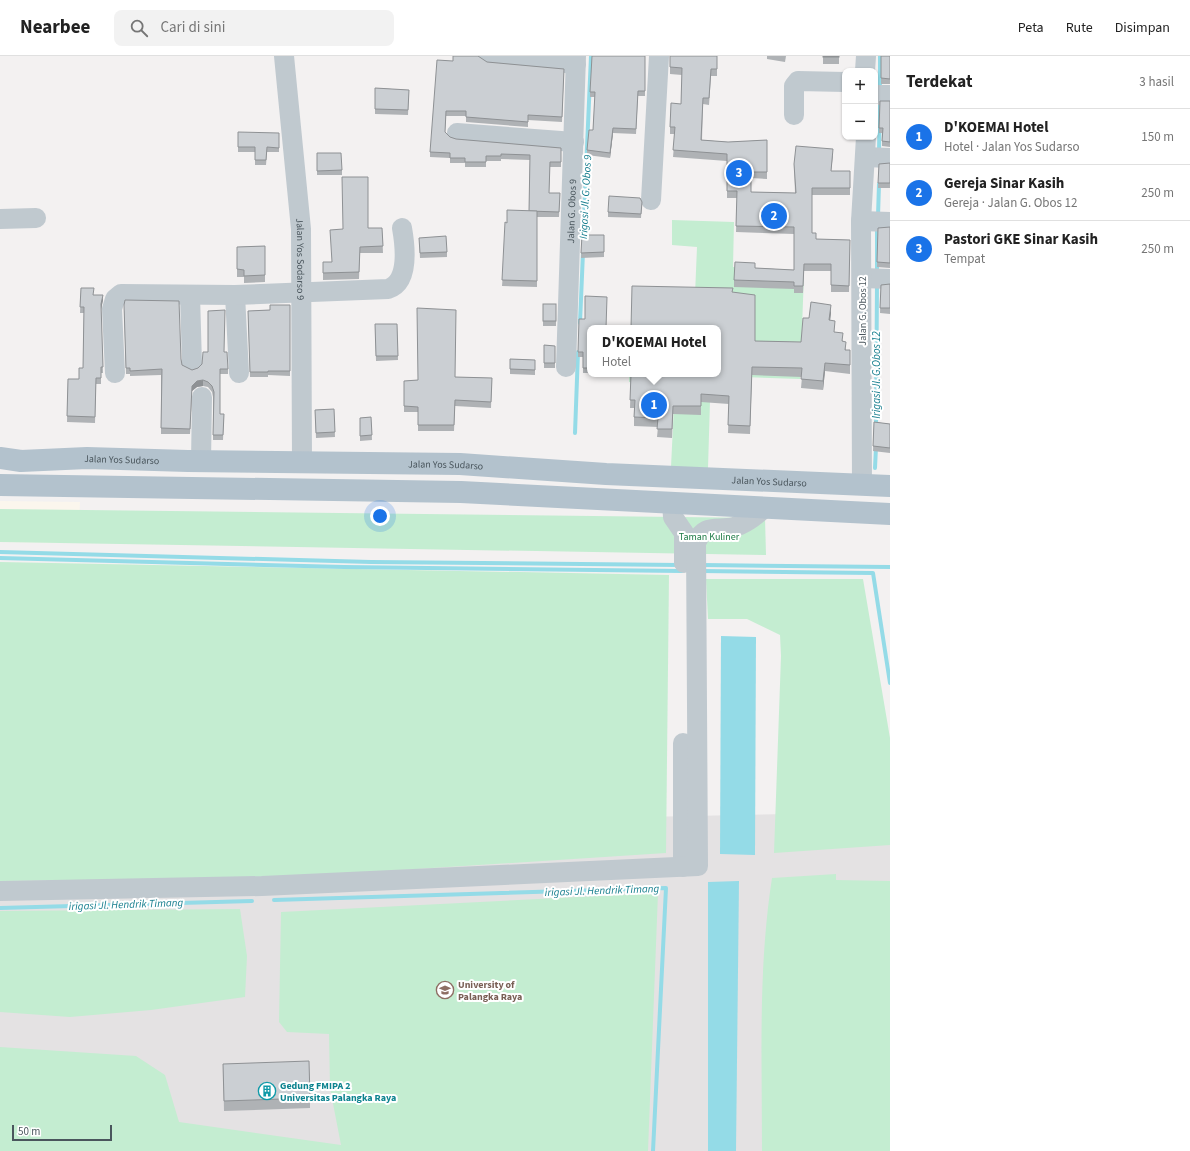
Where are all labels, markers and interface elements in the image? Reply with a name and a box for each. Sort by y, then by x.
search box [114,10,394,46]
text: Nearbee [20,14,90,41]
icon: search [128,17,150,39]
text: Cari di sini [160,17,225,38]
text: Peta [1018,18,1044,38]
text: Rute [1066,18,1093,38]
text: Disimpan [1115,18,1170,38]
map controls [842,68,878,140]
button: + [842,68,878,104]
text: Terdekat [906,70,972,94]
text: 3 hasil [1139,73,1174,91]
button: − [842,104,878,140]
text: D'KOEMAI Hotel [944,117,1048,138]
text: 1 [916,128,922,146]
text: 150 m [1141,128,1174,146]
text: Hotel · Jalan Yos Sudarso [944,138,1080,156]
water label: Irigasi Jl. G. Obos 9 [576,154,595,240]
pin: 3 [726,158,752,188]
text: Gereja Sinar Kasih [944,173,1064,194]
street label: Jalan G. Obos 9 [564,179,580,244]
text: 2 [916,184,922,202]
text: 250 m [1141,184,1174,202]
text: Gereja · Jalan G. Obos 12 [944,194,1078,212]
pin: 2 [761,201,787,231]
street label: Jalan Yos Sodarso 9 [292,217,307,300]
text: Pastori GKE Sinar Kasih [944,229,1098,250]
text: 3 [916,240,922,258]
text: 250 m [1141,240,1174,258]
text: Tempat [944,250,985,268]
street label: Jalan G. Obos 12 [856,276,870,346]
popup [587,325,721,377]
water label: Irigasi Jl. G.Obos 12 [869,331,884,419]
text: D'KOEMAI Hotel [602,332,706,353]
text: Hotel [602,353,631,371]
pin: 1 [641,390,667,420]
street label: Jalan Yos Sudarso [84,452,160,468]
street label: Jalan Yos Sudarso [408,457,484,474]
street label: Jalan Yos Sudarso [731,473,807,490]
your location [370,506,390,526]
park label: Taman Kuliner [679,530,740,544]
water label: irigasi Jl. Hendrik Timang [544,881,660,900]
water label: irigasi Jl. Hendrik Timang [68,895,184,914]
place label: University of Palangka Raya [458,978,522,1004]
school or university icon: University of Palangka Raya [435,980,455,1000]
place label: Gedung FMIPA 2 Universitas Palangka Raya [280,1079,396,1105]
building icon: Gedung FMIPA 2 Universitas Palangka Raya [257,1081,277,1101]
scale bar [12,1123,112,1142]
text: 50 m [18,1124,40,1139]

